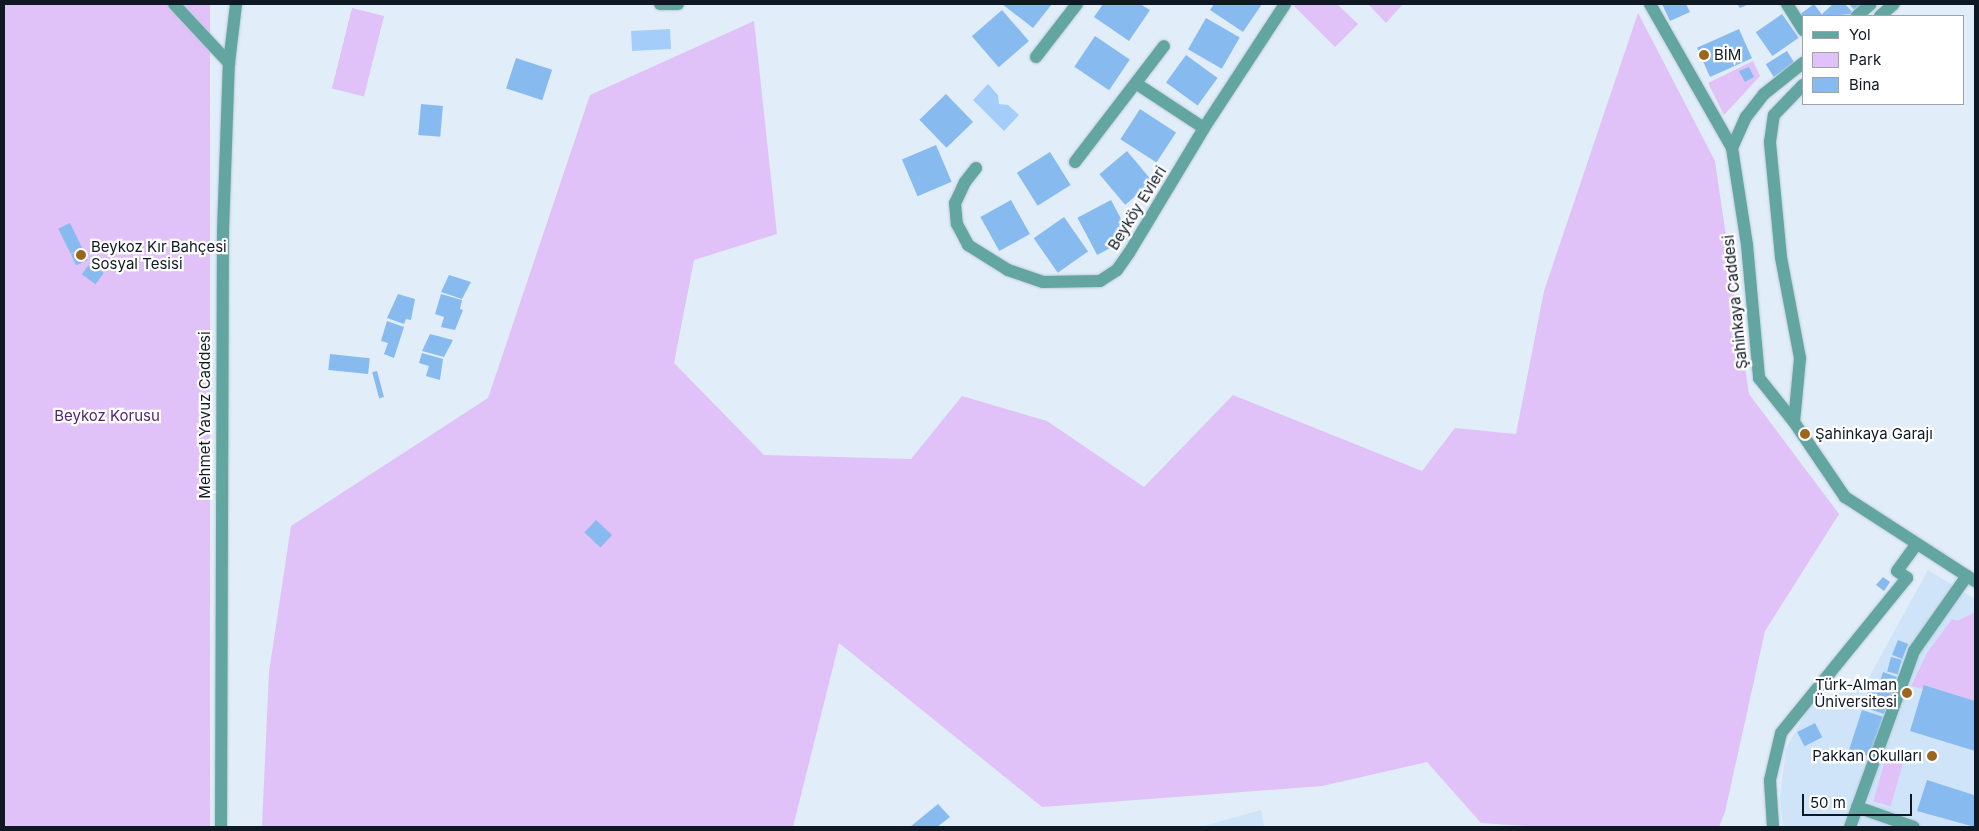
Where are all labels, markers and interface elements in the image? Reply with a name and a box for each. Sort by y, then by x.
legend [1802,15,1964,105]
text: Yol [1849,25,1871,44]
place label: BİM [1714,46,1741,64]
marker: BİM [1698,49,1710,61]
text: Park [1849,50,1881,69]
text: Bina [1849,75,1880,94]
street label: Beyköy Evleri [1104,163,1170,253]
street label: Şahinkaya Caddesi [1719,234,1751,370]
place label: Beykoz Kır Bahçesi Sosyal Tesisi [91,237,227,272]
marker: Beykoz Kır Bahçesi Sosyal Tesisi [75,249,87,261]
street label: Mehmet Yavuz Caddesi [196,331,214,499]
park label: Beykoz Korusu [54,407,160,425]
place label: Şahinkaya Garajı [1815,425,1933,443]
marker: Şahinkaya Garajı [1799,428,1811,440]
place label: Türk-Alman Üniversitesi [1814,675,1897,710]
marker: Türk-Alman Üniversitesi [1901,687,1913,699]
place label: Pakkan Okulları [1812,747,1922,765]
marker: Pakkan Okulları [1926,750,1938,762]
scale bar [1804,784,1914,816]
text: 50 m [1810,793,1846,812]

